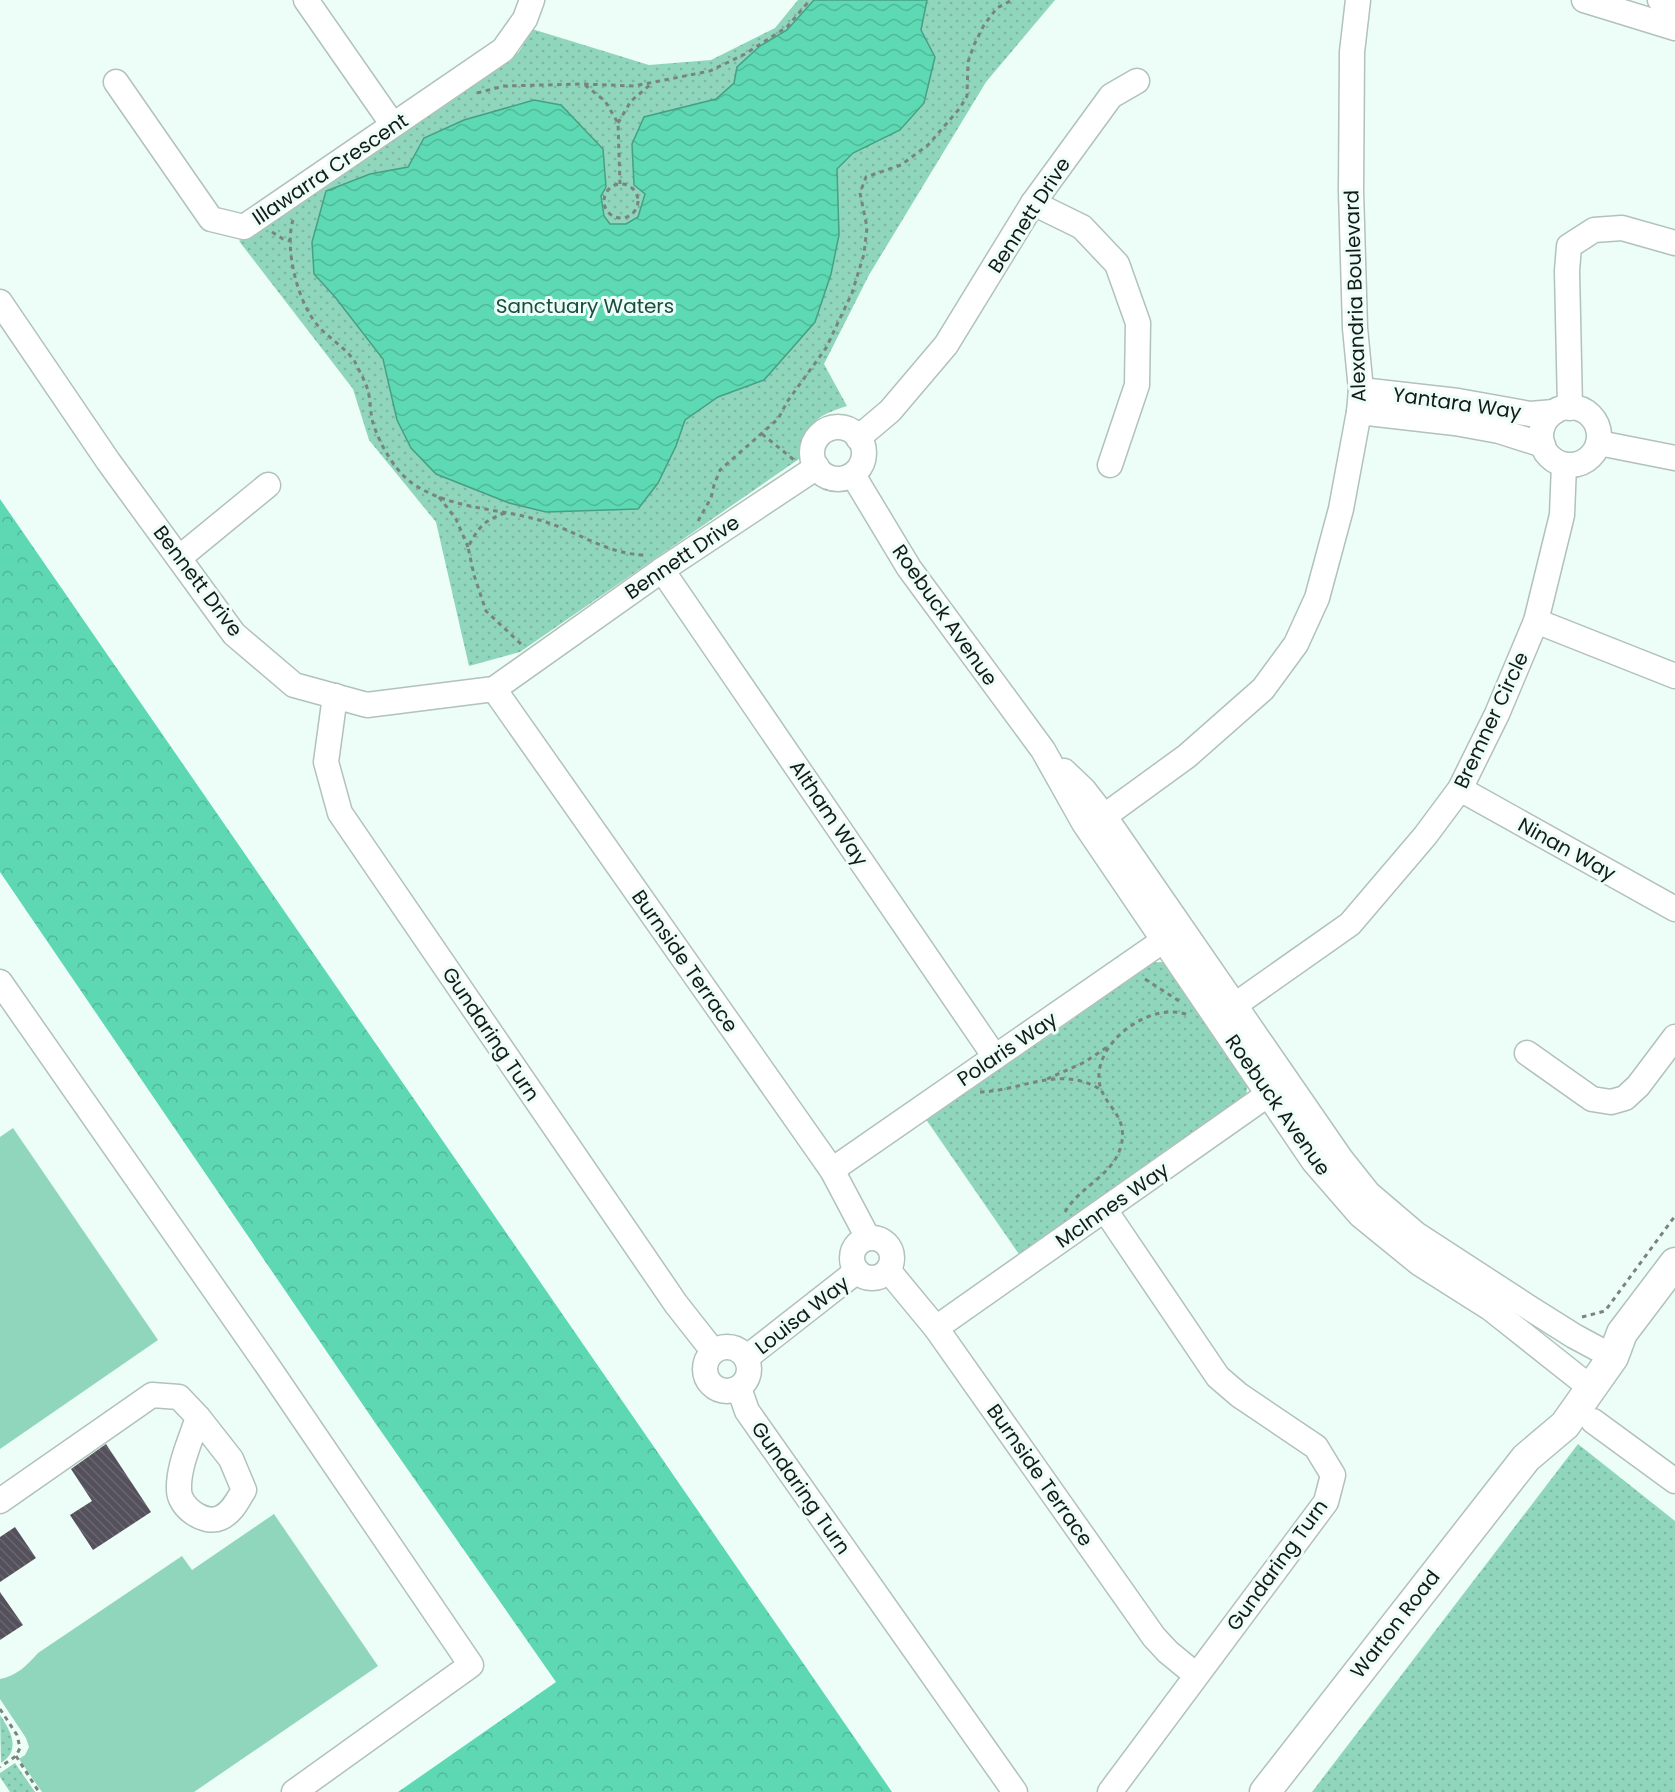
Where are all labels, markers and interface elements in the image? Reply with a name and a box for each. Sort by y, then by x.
street label: Illawarra Crescent [247,106,413,232]
street label: Bennett Drive [981,152,1077,278]
street label: Alexandria Boulevard [1337,189,1373,403]
park label: Sanctuary Waters [496,292,674,320]
street label: Yantara Way [1391,380,1523,426]
street label: Bennett Drive [619,508,745,606]
street label: Bennett Drive [147,520,249,642]
street label: Roebuck Avenue [886,539,1004,691]
street label: Bremner Circle [1447,647,1535,793]
street label: Altham Way [783,754,875,872]
street label: Ninan Way [1513,811,1621,887]
street label: Burnside Terrace [625,884,745,1038]
street label: Gundaring Turn [436,961,546,1107]
street label: Polaris Way [951,1005,1063,1093]
street label: Roebuck Avenue [1219,1029,1337,1181]
street label: McInnes Way [1050,1156,1174,1254]
street label: Louisa Way [749,1269,855,1361]
street label: Burnside Terrace [980,1398,1100,1552]
street label: Gundaring Turn [745,1416,857,1560]
street label: Gundaring Turn [1220,1494,1334,1636]
street label: Warton Road [1344,1564,1446,1684]

